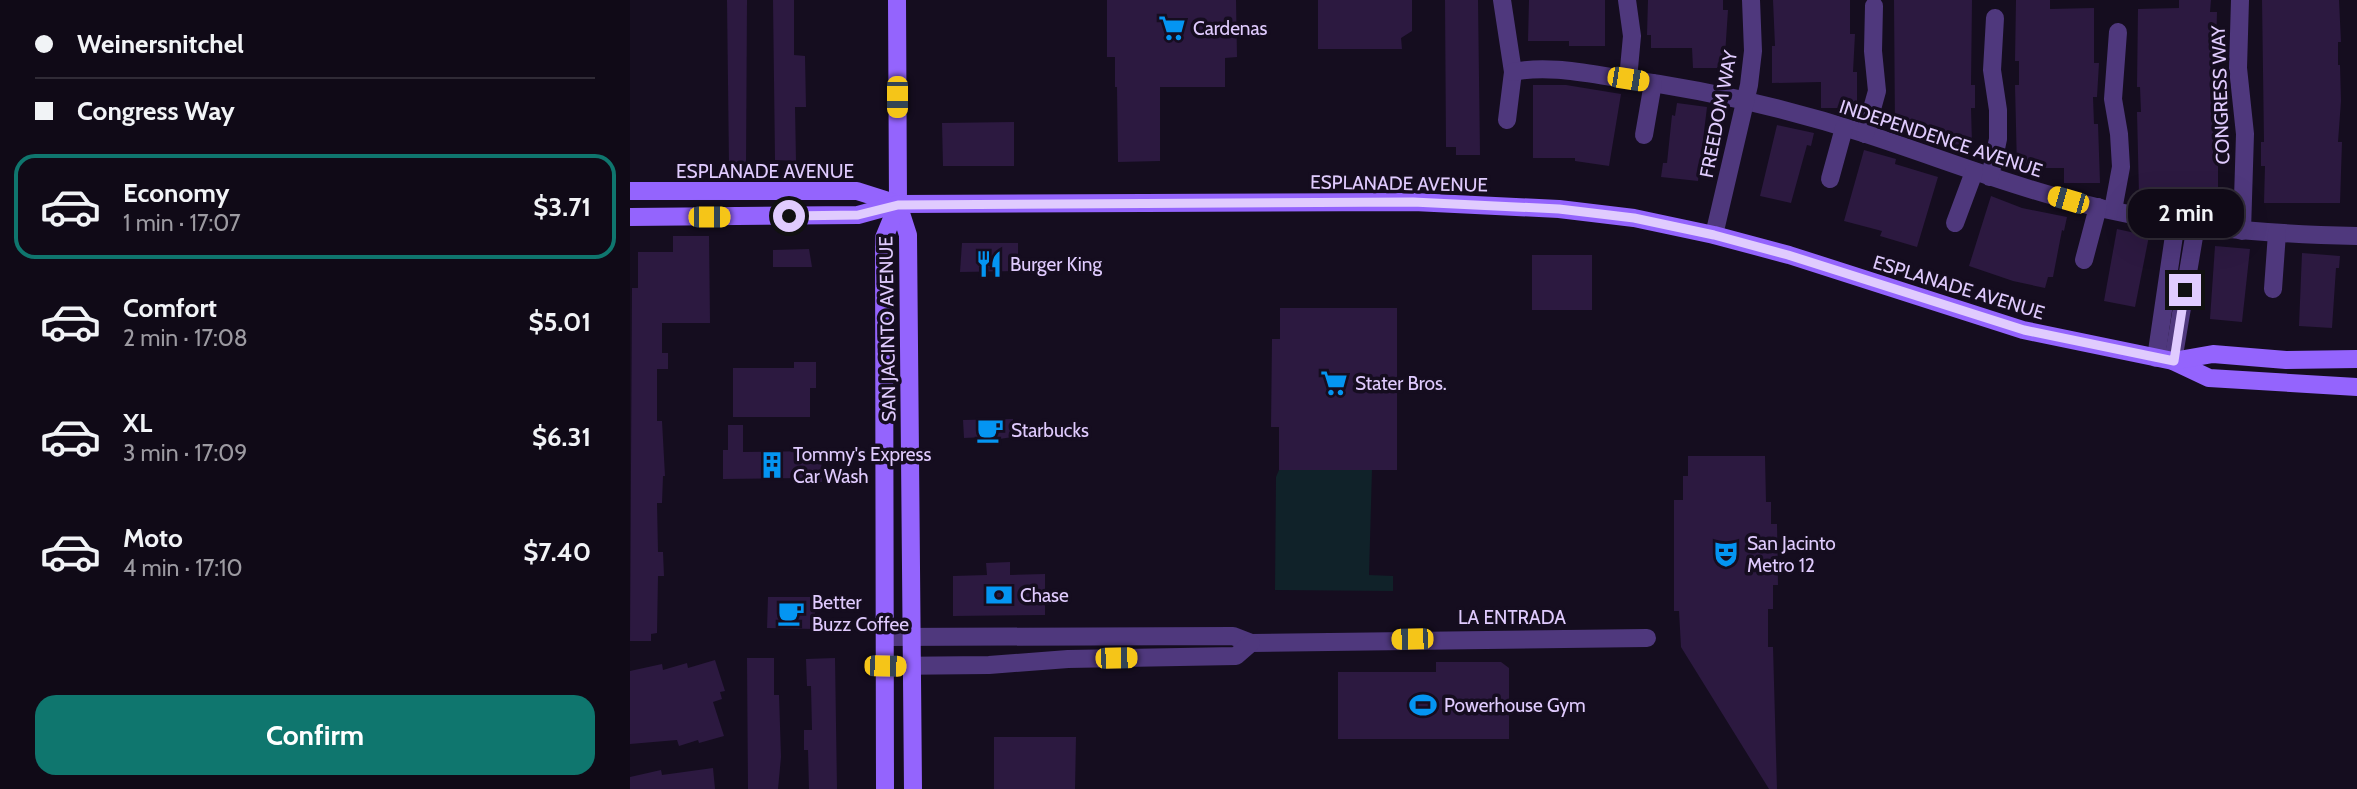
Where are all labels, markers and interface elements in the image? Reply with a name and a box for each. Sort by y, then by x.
supermarket icon: Cardenas [1157,13,1187,43]
place label: Cardenas [1193,17,1268,40]
street label: CONGRESS WAY [2207,25,2234,165]
text: Weinersnitchel [77,28,244,60]
street label: FREEDOM WAY [1695,48,1742,180]
car [1606,65,1651,93]
car [887,76,908,118]
text: Congress Way [77,95,235,127]
street label: INDEPENDENCE AVENUE [1836,95,2045,182]
street label: ESPLANADE AVENUE [676,160,854,183]
street label: ESPLANADE AVENUE [1310,170,1488,197]
icon: car [39,175,102,238]
text: Economy [123,177,229,209]
car [2045,184,2092,216]
callout: 2 min [2127,188,2243,238]
text: $3.71 [533,191,591,223]
text: 2 min [2158,199,2214,227]
route start [773,200,805,232]
car [689,207,731,228]
text: 1 min · 17:07 [123,209,241,237]
street label: SAN JACINTO AVENUE [874,236,901,422]
restaurant icon: Burger King [974,249,1004,279]
street label: ESPLANADE AVENUE [1870,250,2047,324]
place label: Burger King [1010,253,1102,276]
route end [2169,274,2201,306]
icon: car [39,290,102,353]
text: Comfort [123,292,217,324]
text: $5.01 [528,306,591,338]
text: 2 min · 17:08 [123,324,248,352]
supermarket icon: Stater Bros. [1319,368,1349,398]
place label: Stater Bros. [1355,372,1447,395]
icon: car [39,405,102,468]
text: XL [123,407,152,439]
cafe icon: Starbucks [975,415,1005,445]
place label: Starbucks [1011,419,1089,442]
text: $6.31 [532,421,591,453]
text: 3 min · 17:09 [123,439,247,467]
place label: Tommy's Express Car Wash [793,443,931,488]
building icon: Tommy's Express Car Wash [757,450,787,480]
icon: car [39,520,102,583]
text: Moto [123,522,183,554]
place label: San Jacinto Metro 12 [1747,532,1836,577]
text: $7.40 [523,536,591,568]
theatre icon: San Jacinto Metro 12 [1711,539,1741,569]
text: 4 min · 17:10 [123,554,243,582]
bank icon: Chase [984,580,1014,610]
place label: Chase [1020,584,1069,607]
place label: Better Buzz Coffee [812,591,909,636]
cafe icon: Better Buzz Coffee [776,598,806,628]
street label: LA ENTRADA [1458,606,1566,629]
car [1391,628,1434,650]
car [1095,647,1138,669]
car [864,655,907,677]
sports icon: Powerhouse Gym [1408,690,1438,720]
place label: Powerhouse Gym [1444,694,1586,717]
button: Confirm [35,695,595,775]

